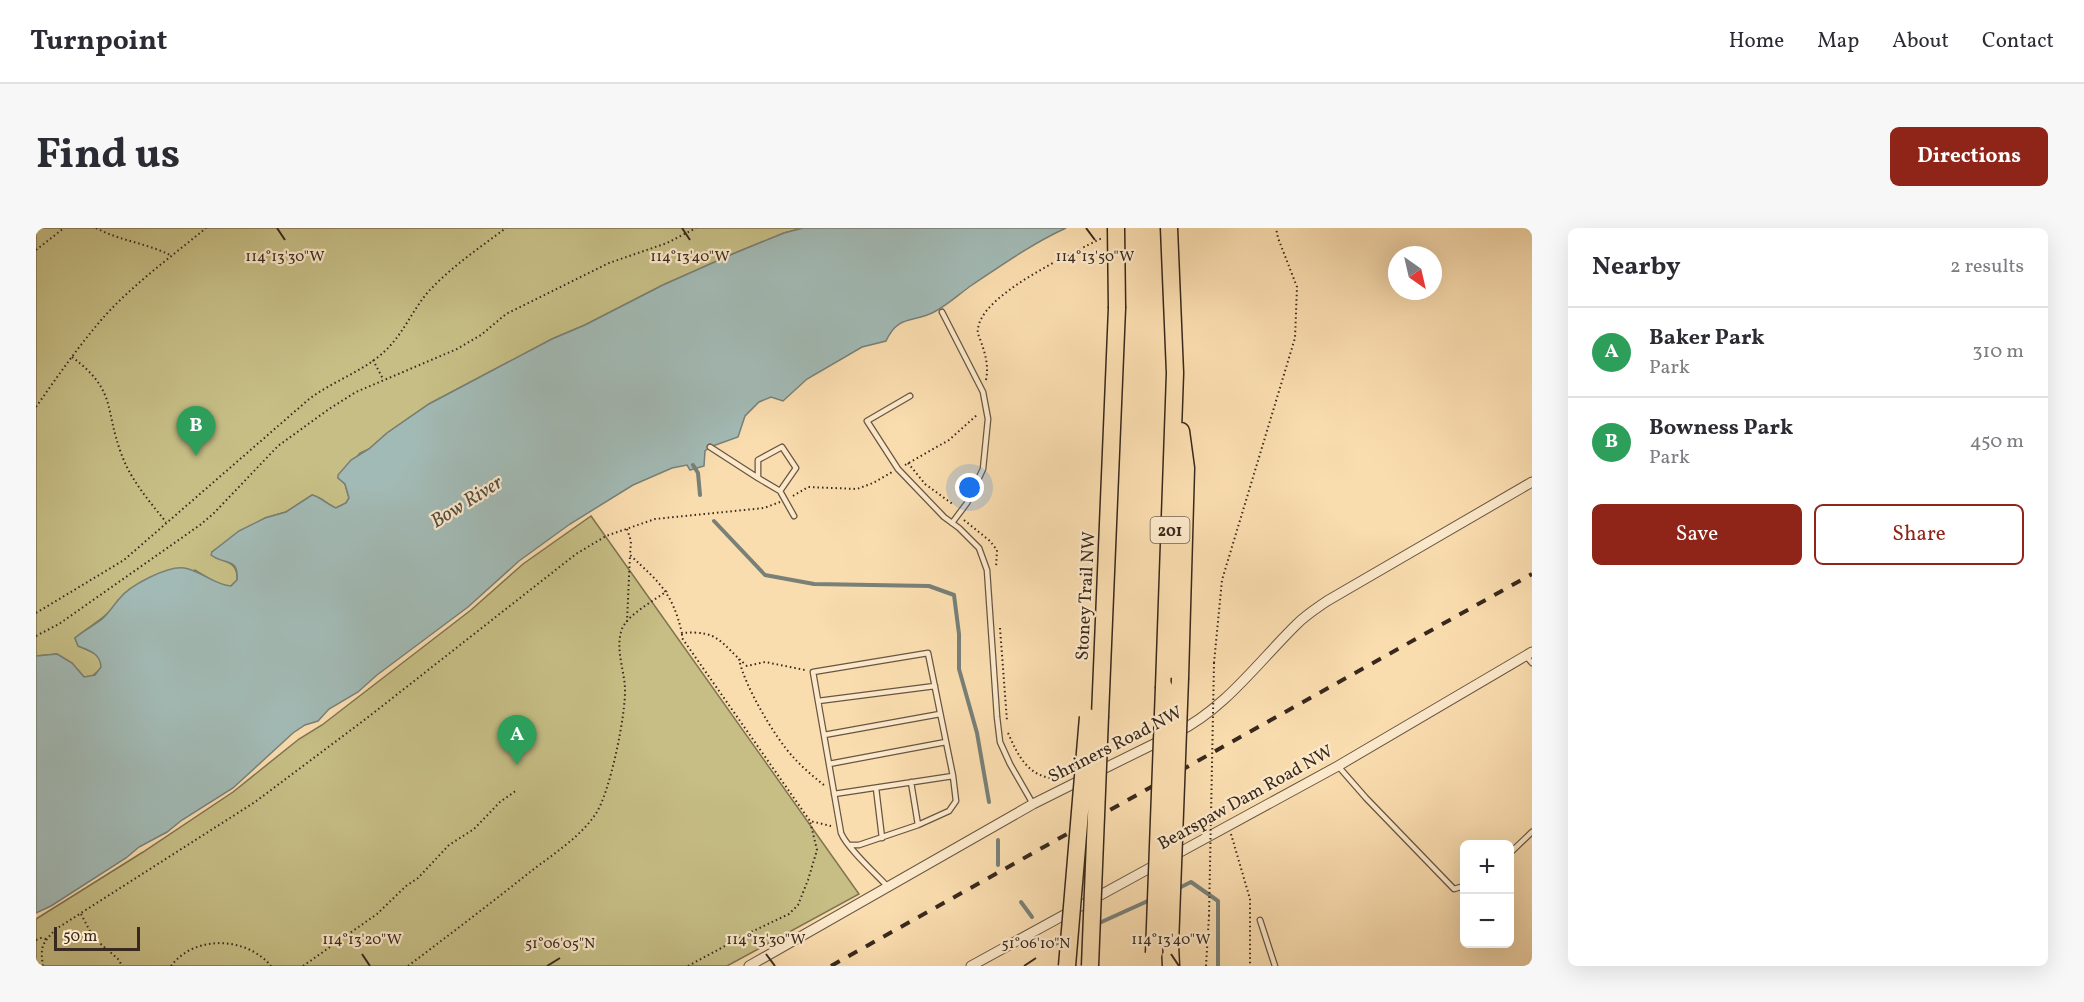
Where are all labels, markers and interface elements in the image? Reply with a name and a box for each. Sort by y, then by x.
text: Turnpoint [30,22,167,61]
text: Home [1729,27,1784,56]
text: Map [1817,27,1859,56]
text: About [1892,27,1949,56]
text: Contact [1982,27,2054,56]
text: Find us [36,127,180,186]
button: Directions [1890,127,2048,186]
north arrow [1388,246,1442,300]
text: 114°13'30"W [245,247,325,268]
text: 114°13'40"W [650,247,730,268]
text: 114°13'50"W [1056,247,1134,268]
text: Nearby [1592,249,1681,285]
text: 2 results [1950,253,2024,281]
text: Baker Park [1649,323,1765,354]
text: A [1604,338,1619,366]
text: 310 m [1972,338,2024,366]
text: Park [1649,354,1690,382]
pin: B [176,406,216,456]
text: Bowness Park [1649,413,1793,444]
text: B [1605,428,1618,456]
text: 450 m [1970,428,2024,456]
text: Park [1649,444,1690,472]
water label: Bow River [426,469,509,536]
your location [955,473,984,502]
button: Save [1592,504,1802,565]
button: Share [1814,504,2024,565]
road number: 201 [1150,517,1190,543]
street label: Stoney Trail NW [1071,531,1102,661]
street label: Shriners Road NW [1044,701,1187,790]
pin: A [498,716,536,765]
street label: Bearspaw Dam Road NW [1154,740,1338,857]
map controls [1460,840,1514,948]
button: + [1460,840,1514,894]
button: − [1460,894,1514,948]
scale bar [54,924,140,952]
text: 50 m [63,926,97,948]
text: 114°13'20"W [322,930,402,951]
text: 114°13'30"W [726,930,806,951]
text: 114°13'40"W [1131,930,1211,951]
text: 51°06'05"N [525,934,595,955]
text: 51°06'10"N [1002,934,1070,955]

